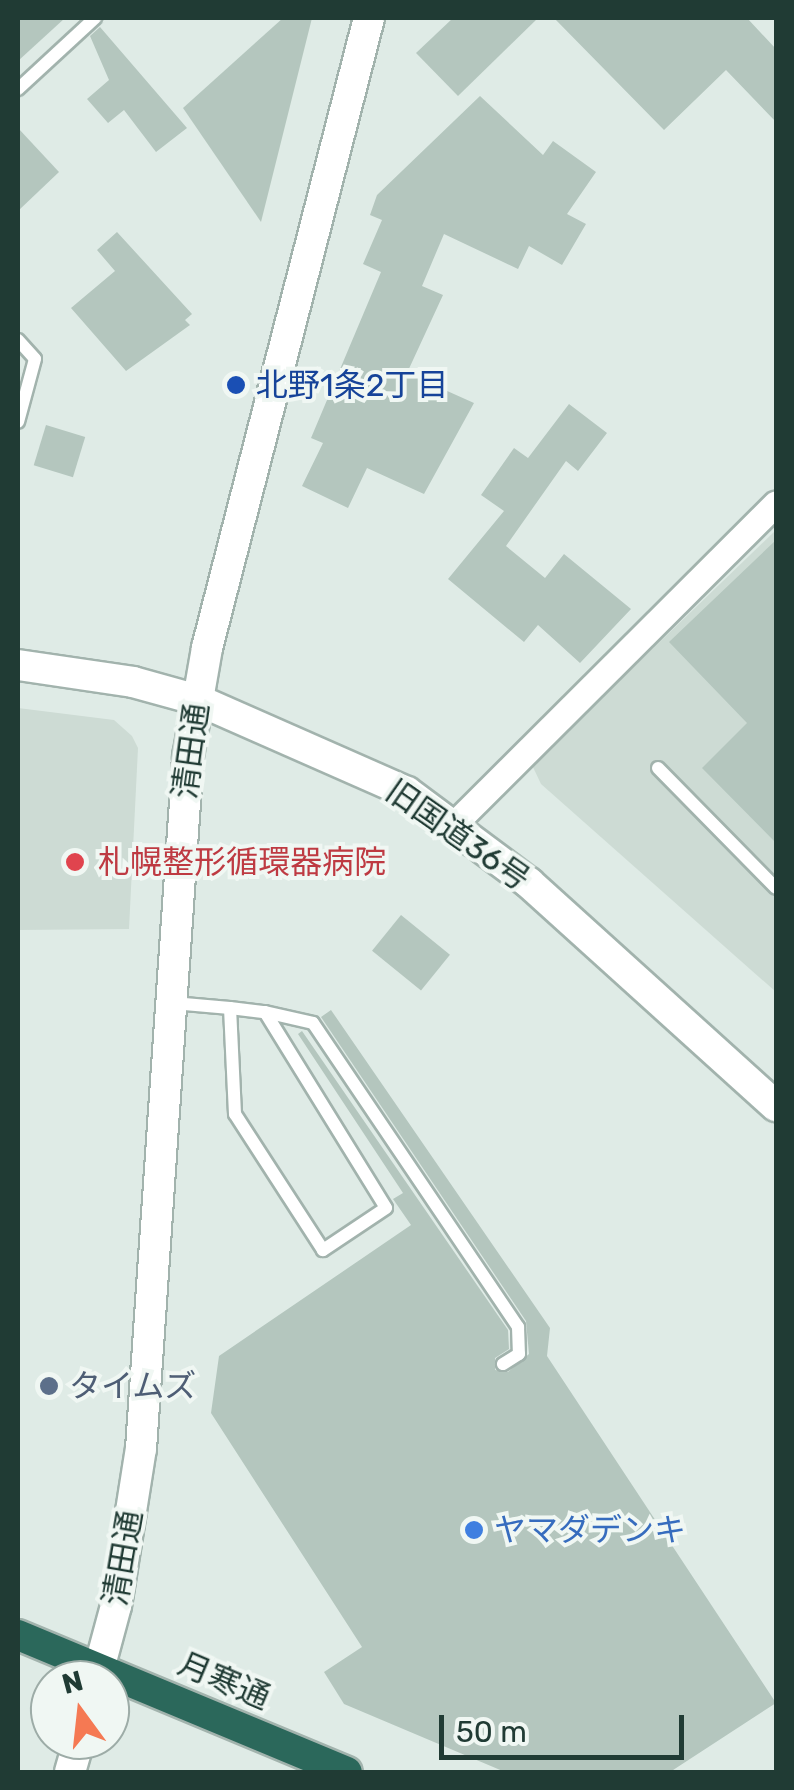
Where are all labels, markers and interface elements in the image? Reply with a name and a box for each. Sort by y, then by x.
place label: 北野1条2丁目 [256,366,448,404]
marker: 北野1条2丁目 [225,374,247,396]
street label: 清田通 [165,701,217,801]
street label: 旧国道36号 [379,772,537,898]
place label: 札幌整形循環器病院 [98,843,386,881]
marker: 札幌整形循環器病院 [62,849,88,875]
place label: タイムズ [69,1367,197,1405]
marker: タイムズ [38,1375,60,1397]
street label: 清田通 [96,1507,150,1609]
place label: ヤマダデンキ [494,1511,686,1549]
marker: ヤマダデンキ [463,1519,485,1541]
street label: 月寒通 [172,1645,276,1717]
north arrow [30,1660,130,1760]
text: N [59,1664,87,1701]
scale bar [444,1695,689,1757]
text: 50 m [456,1714,527,1750]

